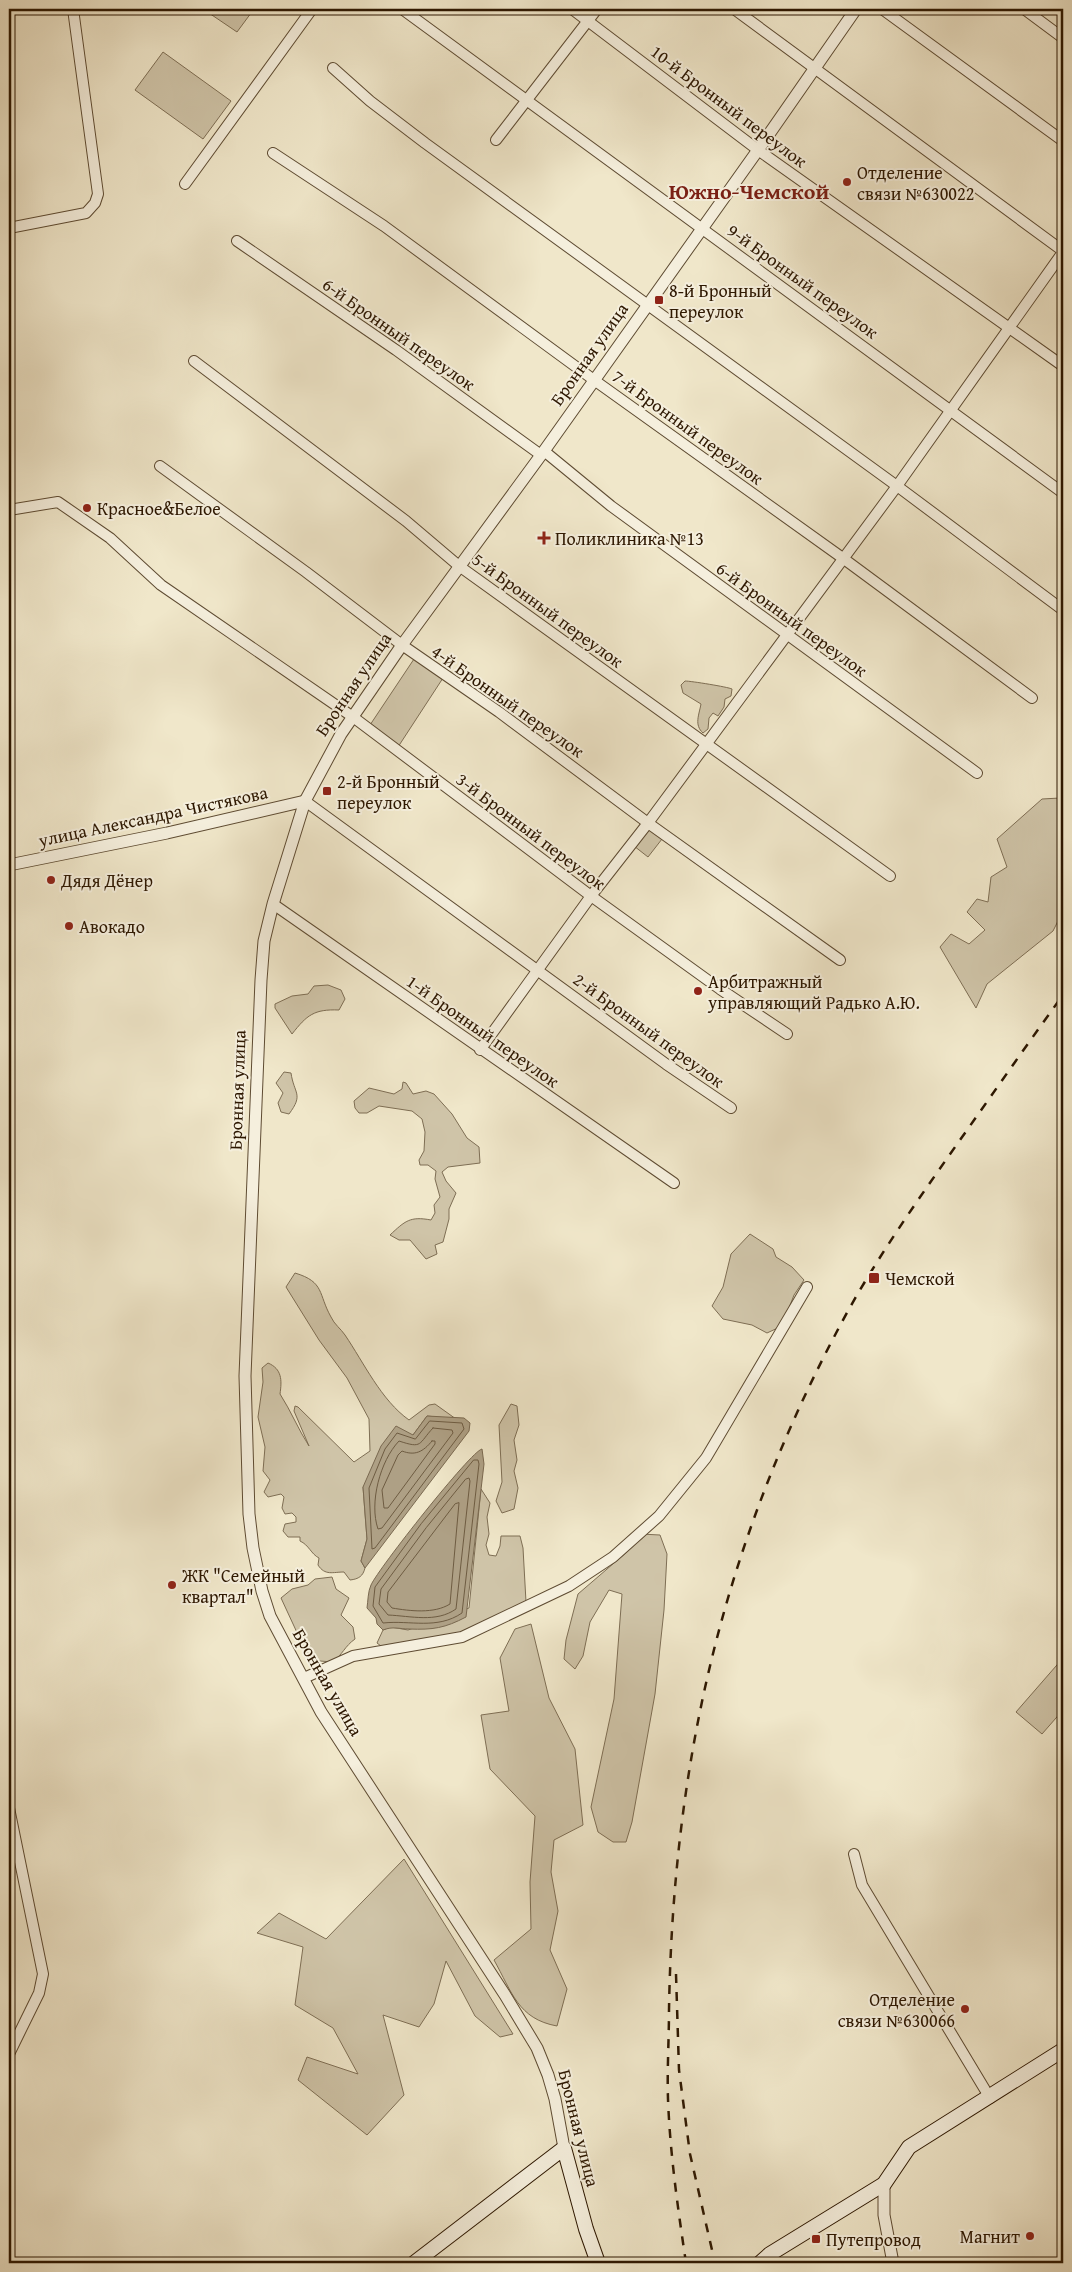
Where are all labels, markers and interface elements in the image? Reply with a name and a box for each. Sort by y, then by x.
street label: 10-й Бронный переулок [645,38,813,174]
place label: Отделение связи №630022 [857,159,974,207]
district label: Южно-Чемской [669,175,829,207]
marker: Отделение связи №630022 [841,176,853,188]
street label: 9-й Бронный переулок [722,217,885,346]
street label: 6-й Бронный переулок [317,271,481,397]
place label: 8-й Бронный переулок [669,277,772,325]
marker: 8-й Бронный переулок [653,294,665,306]
street label: Бронная улица [543,297,635,411]
street label: 7-й Бронный переулок [607,363,770,492]
place label: Красное&Белое [97,495,221,522]
marker: Красное&Белое [81,502,93,514]
place label: Поликлиника №13 [555,525,704,552]
marker: Поликлиника №13 [537,531,551,545]
street label: 5-й Бронный переулок [467,546,630,675]
street label: 6-й Бронный переулок [711,555,874,684]
street label: Бронная улица [308,626,398,741]
street label: 4-й Бронный переулок [426,638,590,764]
street label: 3-й Бронный переулок [451,766,612,897]
place label: 2-й Бронный переулок [337,768,440,816]
street label: улица Александра Чистякова [35,778,271,854]
marker: 2-й Бронный переулок [321,785,333,797]
place label: Дядя Дёнер [60,867,153,894]
marker: Дядя Дёнер [45,874,57,886]
place label: Авокадо [79,913,145,940]
marker: Авокадо [63,920,75,932]
street label: 2-й Бронный переулок [568,966,731,1095]
street label: 1-й Бронный переулок [401,968,565,1094]
place label: Арбитражный управляющий Радько А.Ю. [707,968,920,1016]
marker: Арбитражный управляющий Радько А.Ю. [692,985,704,997]
street label: Бронная улица [221,1029,253,1151]
place label: Чемской [885,1265,955,1292]
marker: Чемской [867,1271,881,1285]
place label: ЖК "Семейный квартал" [181,1562,305,1610]
marker: ЖК "Семейный квартал" [166,1579,178,1591]
street label: Бронная улица [286,1623,370,1741]
place label: Отделение связи №630066 [838,1986,955,2034]
marker: Отделение связи №630066 [959,2003,971,2015]
street label: Бронная улица [551,2066,607,2190]
place label: Магнит [960,2223,1020,2250]
place label: Путепровод [826,2226,921,2253]
marker: Магнит [1024,2230,1036,2242]
marker: Путепровод [810,2233,822,2245]

